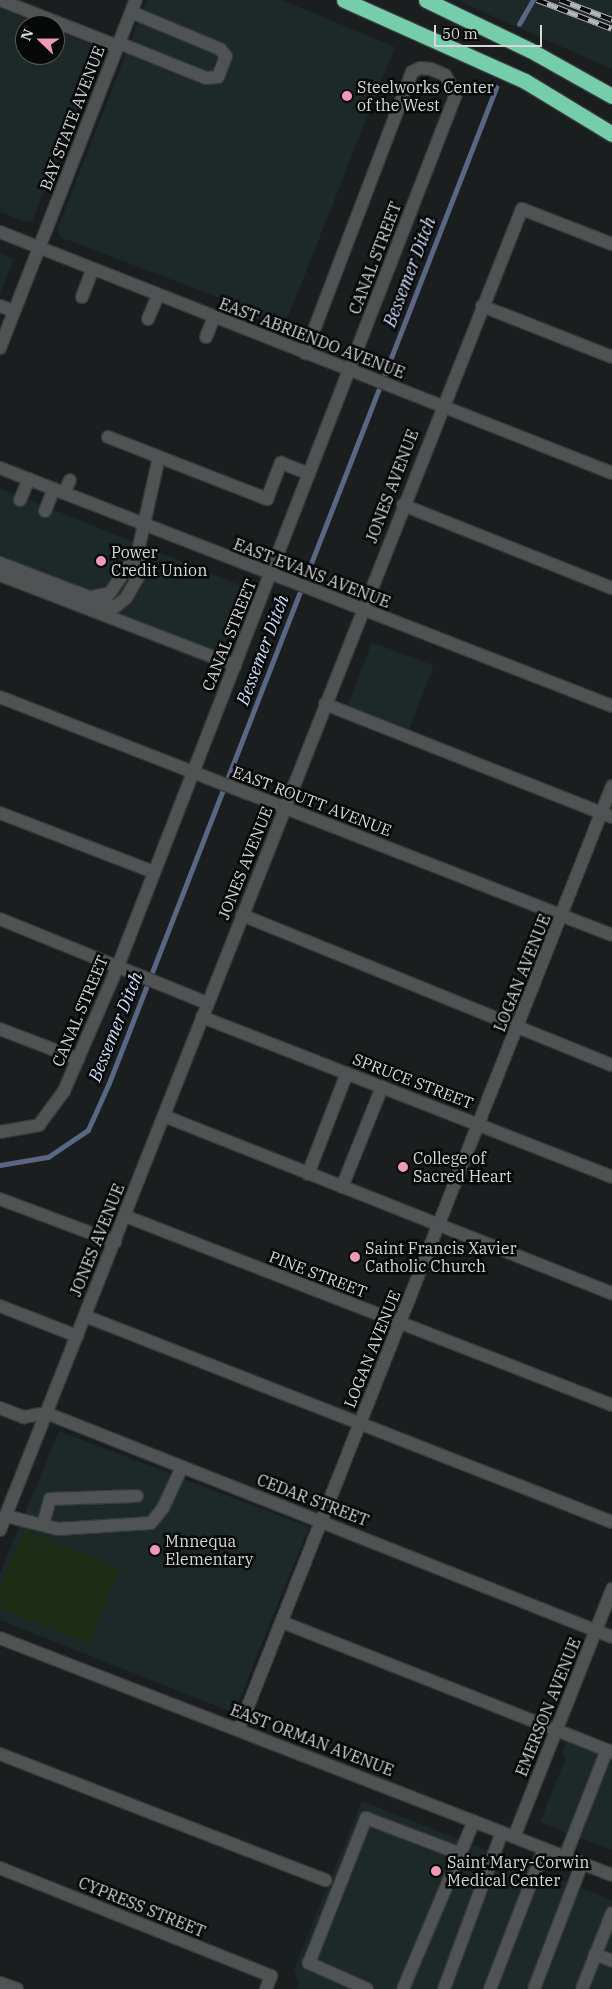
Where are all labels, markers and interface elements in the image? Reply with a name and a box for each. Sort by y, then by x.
north arrow [15,15,65,65]
scale bar [437,15,544,47]
text: 50 m [442,24,478,43]
text: N [17,26,37,43]
street label: BAY STATE AVENUE [36,43,108,193]
place label: Steelworks Center of the West [357,77,494,115]
marker: Steelworks Center of the West [341,90,353,102]
street label: CANAL STREET [345,199,405,317]
water label: Bessemer Ditch [379,214,441,330]
street label: EAST ABRIENDO AVENUE [216,294,408,382]
street label: JONES AVENUE [362,426,422,546]
street label: EAST EVANS AVENUE [231,534,393,612]
place label: Power Credit Union [111,542,207,580]
marker: Power Credit Union [95,555,107,567]
street label: CANAL STREET [198,576,260,694]
water label: Bessemer Ditch [232,592,294,708]
street label: EAST ROUTT AVENUE [230,762,394,840]
street label: JONES AVENUE [214,804,276,922]
street label: LOGAN AVENUE [490,911,554,1035]
street label: CANAL STREET [48,953,112,1069]
water label: Bessemer Ditch [84,969,148,1085]
street label: SPRUCE STREET [350,1049,476,1113]
place label: College of Sacred Heart [413,1148,512,1186]
marker: College of Sacred Heart [397,1161,409,1173]
street label: JONES AVENUE [66,1181,128,1299]
place label: Saint Francis Xavier Catholic Church [365,1238,517,1276]
street label: PINE STREET [266,1247,370,1301]
marker: Saint Francis Xavier Catholic Church [349,1251,361,1263]
street label: LOGAN AVENUE [340,1287,404,1411]
street label: CEDAR STREET [254,1470,372,1530]
place label: Mnnequa Elementary [165,1531,253,1569]
marker: Mnnequa Elementary [149,1544,161,1556]
street label: EMERSON AVENUE [511,1635,585,1779]
street label: EAST ORMAN AVENUE [228,1700,396,1780]
place label: Saint Mary-Corwin Medical Center [447,1852,590,1890]
marker: Saint Mary-Corwin Medical Center [429,1864,443,1878]
street label: CYPRESS STREET [76,1873,208,1941]

